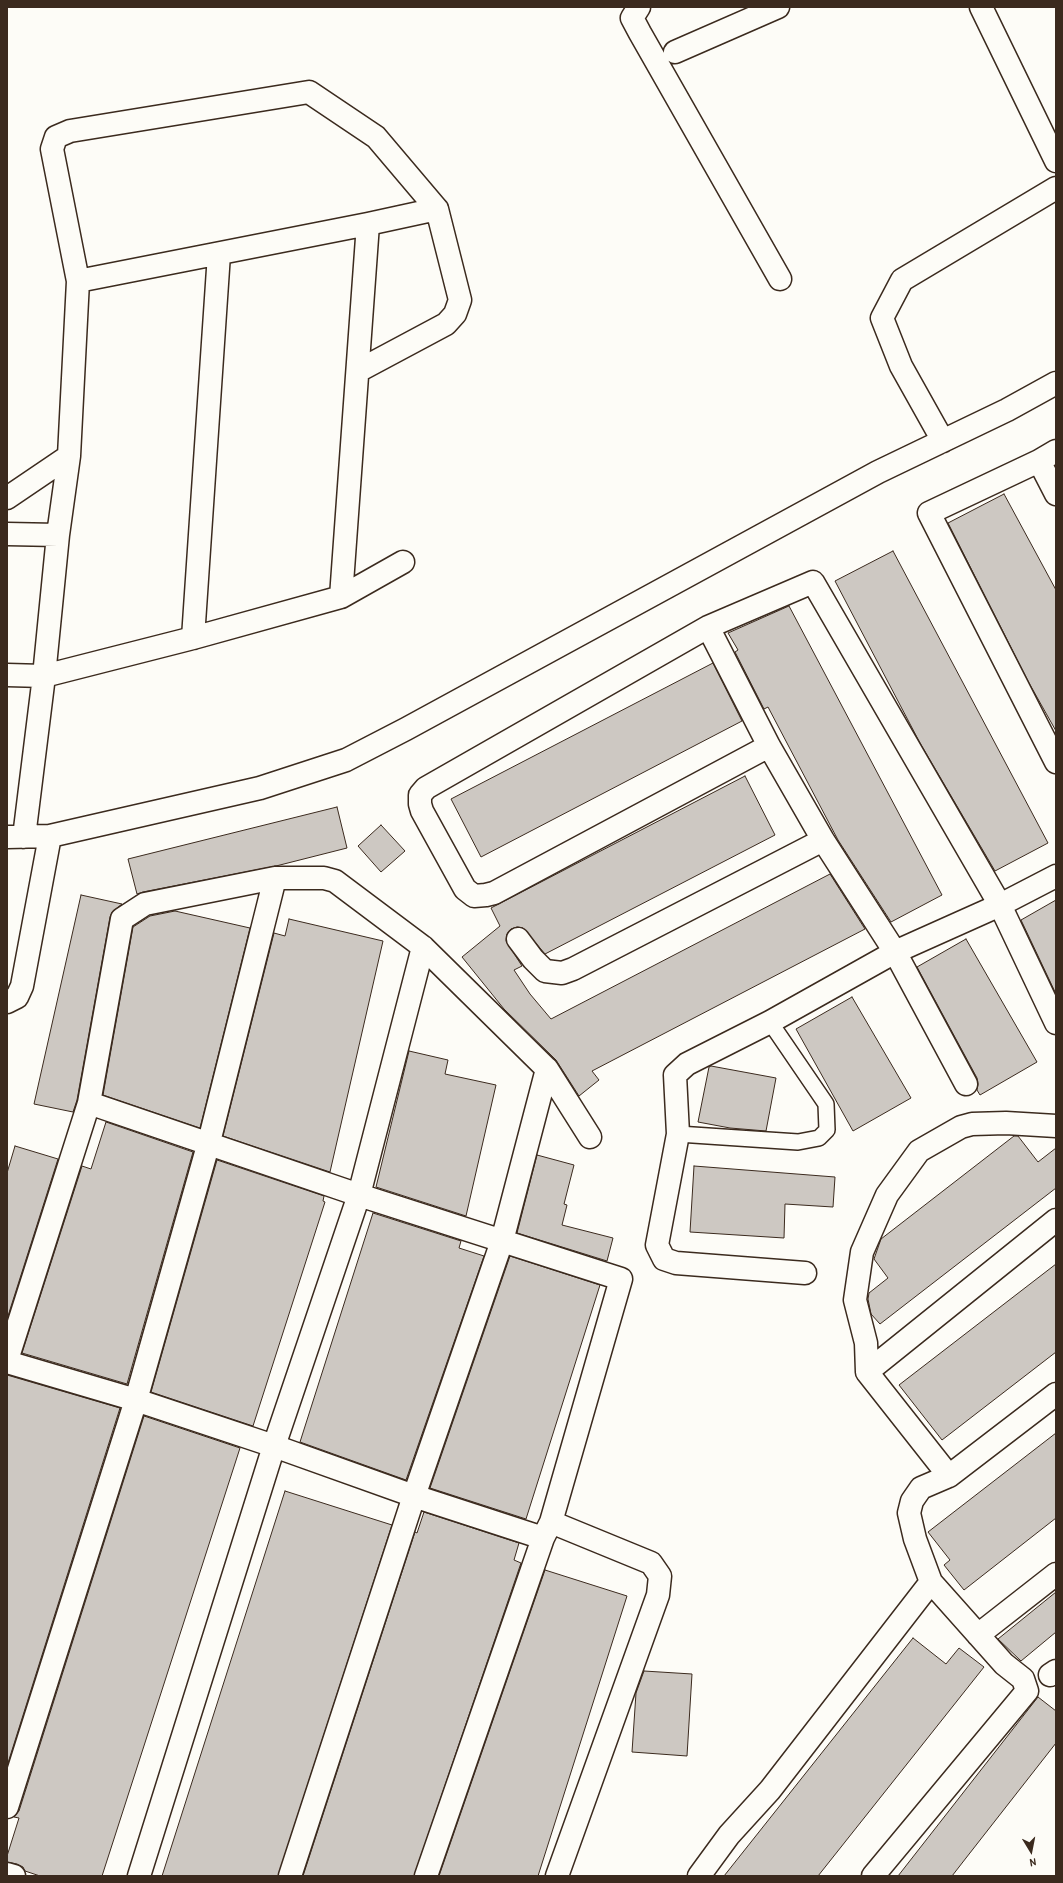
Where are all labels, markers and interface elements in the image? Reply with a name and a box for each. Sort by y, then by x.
north arrow [1011,1831,1051,1871]
text: N [1029,1855,1037,1870]

